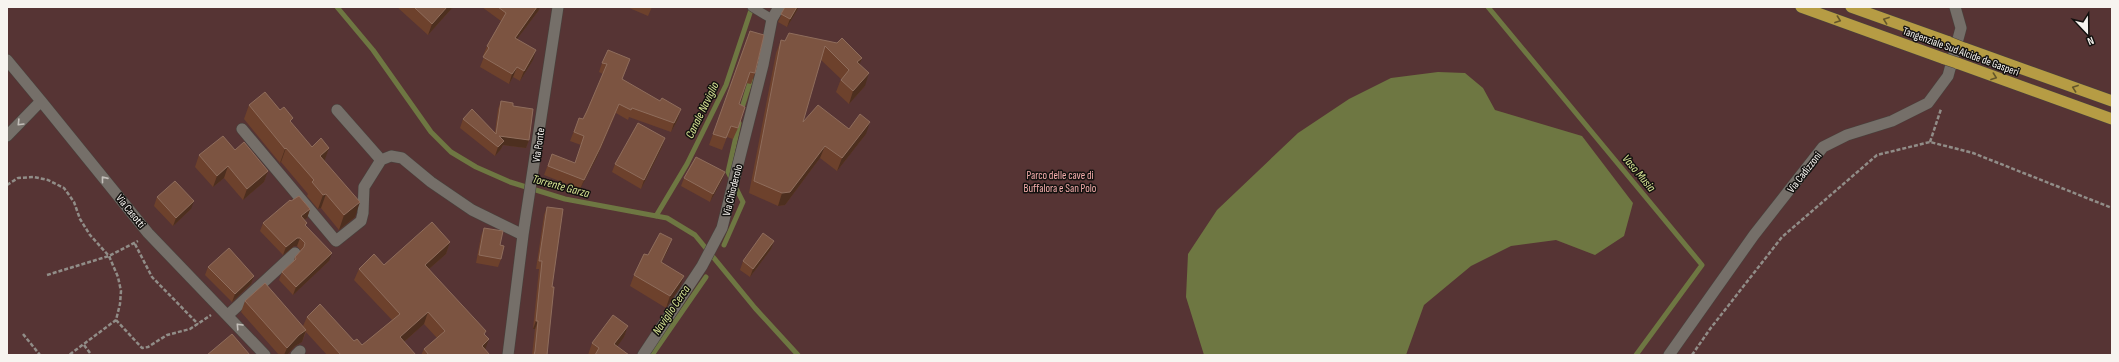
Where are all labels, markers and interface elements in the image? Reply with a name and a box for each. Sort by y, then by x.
north arrow [2067,12,2107,52]
one-way arrow [1834,16,1841,24]
one-way arrow [1883,16,1890,24]
street label: Tangenziale Sud Alcide de Gasperi [1901,24,2021,79]
text: N [2085,34,2096,48]
one-way arrow [1990,72,1997,80]
water label: Canale Naviglio [682,79,723,141]
one-way arrow [2072,84,2079,92]
one-way arrow [17,118,25,126]
street label: Via Ponte [530,127,547,163]
street label: Via Cadizzoni [1784,149,1824,195]
water label: Vaso Musia [1619,152,1659,195]
street label: Via Chioderolo [720,163,745,217]
park label: Parco delle cave di Buffalora e San Polo [1024,169,1097,195]
water label: Torrente Garza [531,172,591,201]
one-way arrow [102,176,109,183]
street label: Via Casotti [113,192,148,231]
water label: Naviglio Cerca [649,282,694,338]
one-way arrow [236,323,243,331]

